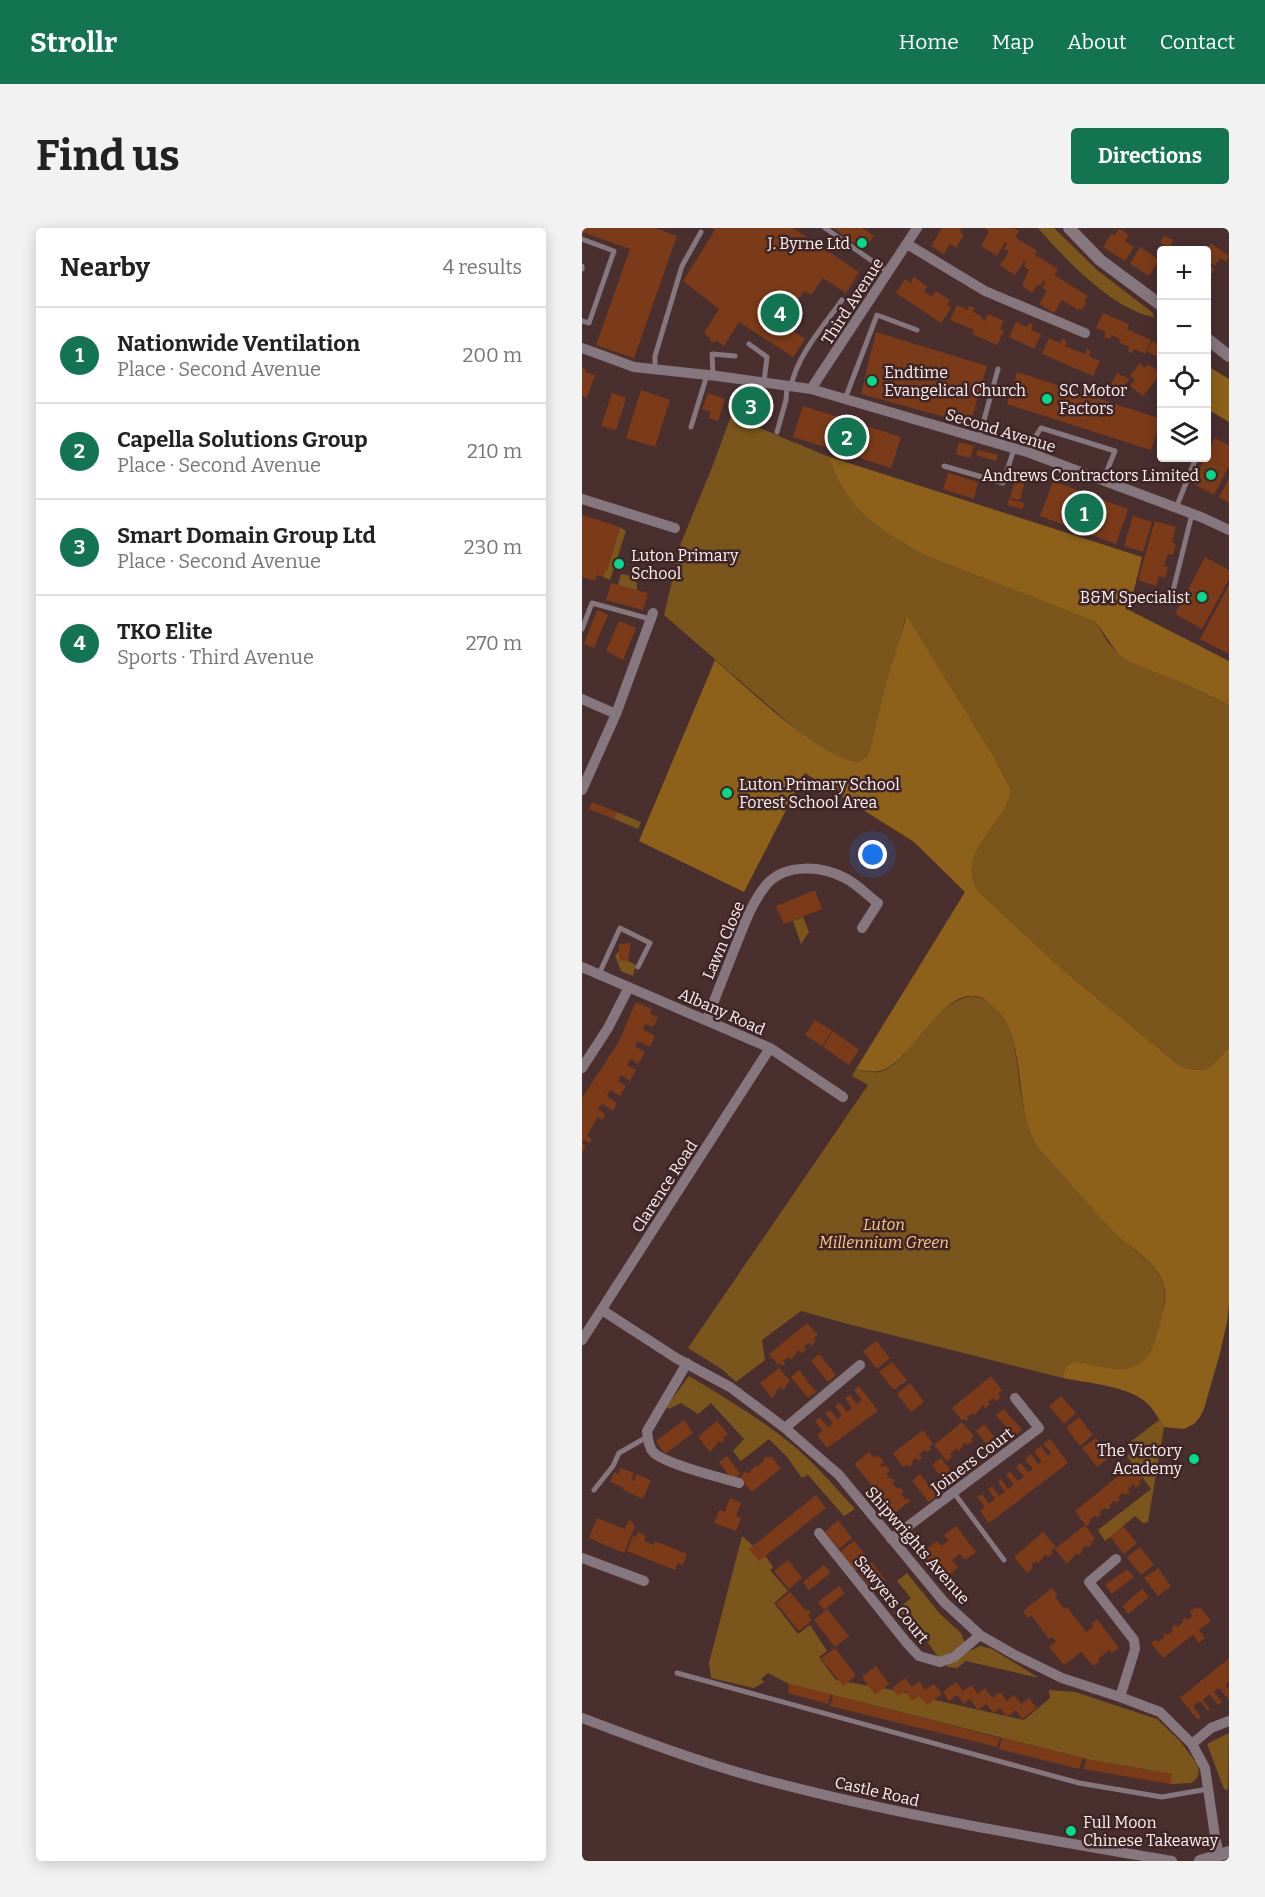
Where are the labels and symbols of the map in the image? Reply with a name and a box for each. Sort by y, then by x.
place label: J. Byrne Ltd [766,234,850,253]
marker: J. Byrne Ltd [855,236,869,250]
street label: Third Avenue [817,254,887,348]
pin: 4 [760,290,800,335]
place label: Endtime Evangelical Church [884,363,1026,400]
marker: Endtime Evangelical Church [865,374,879,388]
place label: SC Motor Factors [1059,381,1127,418]
pin: 3 [732,384,770,429]
marker: SC Motor Factors [1040,392,1054,406]
street label: Second Avenue [943,405,1058,456]
pin: 2 [828,414,866,460]
place label: Andrews Contractors Limited [982,466,1200,485]
marker: Andrews Contractors Limited [1204,468,1218,482]
pin: 1 [1064,490,1104,536]
place label: Luton Primary School [631,546,739,583]
marker: Luton Primary School [612,557,626,571]
place label: B&M Specialist [1080,588,1190,607]
marker: B&M Specialist [1195,590,1209,604]
place label: Luton Primary School Forest School Area [739,775,900,812]
marker: Luton Primary School Forest School Area [720,786,734,800]
your location [858,840,887,869]
street label: Lawn Close [698,898,748,982]
street label: Albany Road [676,984,768,1039]
street label: Clarence Road [628,1136,702,1236]
park label: Luton Millennium Green [819,1215,949,1252]
street label: Joiners Court [927,1423,1017,1498]
place label: The Victory Academy [1097,1441,1183,1478]
marker: The Victory Academy [1187,1452,1201,1466]
street label: Shipwrights Avenue [861,1483,974,1608]
street label: Sawyers Court [851,1552,933,1647]
street label: Castle Road [833,1773,922,1811]
place label: Full Moon Chinese Takeaway [1083,1813,1219,1850]
marker: Full Moon Chinese Takeaway [1064,1824,1078,1838]

